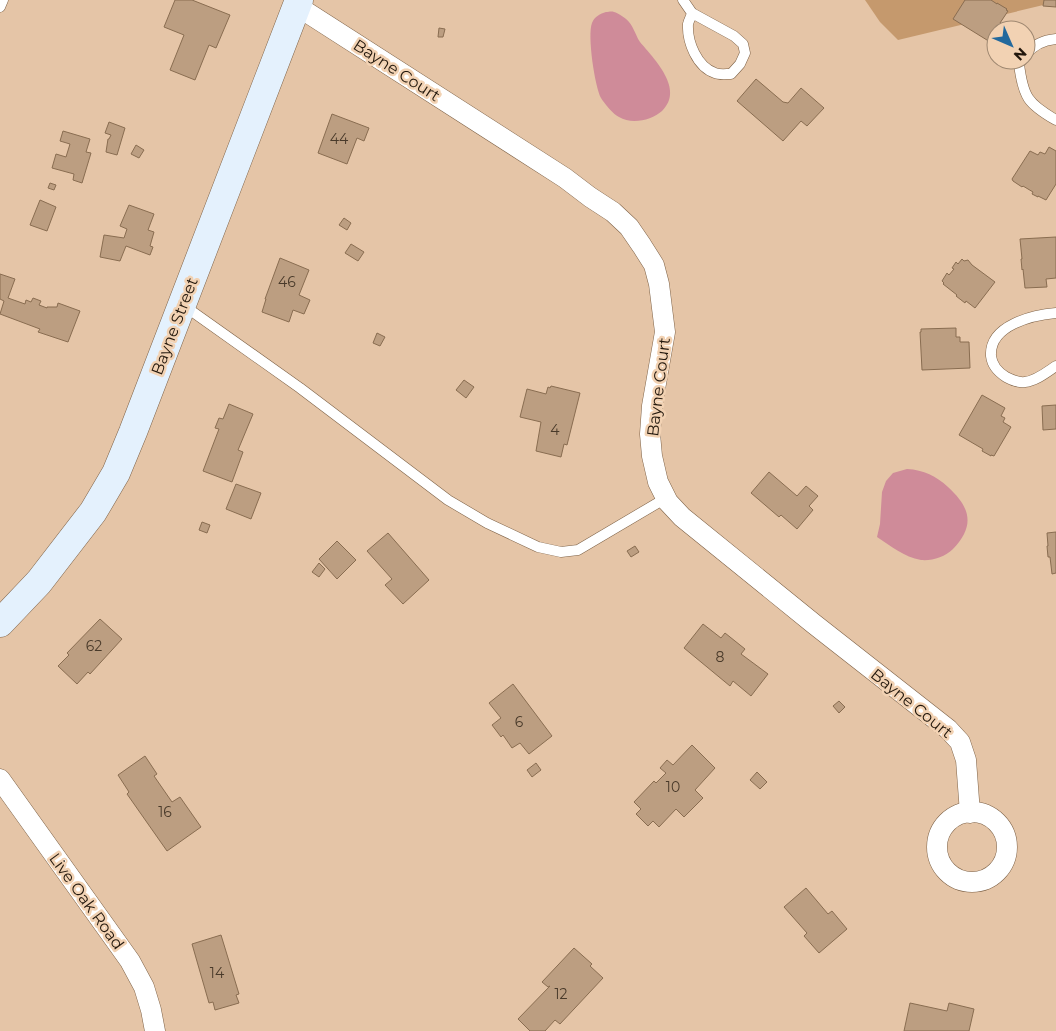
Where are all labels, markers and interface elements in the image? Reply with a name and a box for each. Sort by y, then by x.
north arrow [986,20,1036,70]
street label: Bayne Court [350,35,444,106]
text: N [1010,44,1031,65]
house number: 44 [330,130,349,148]
house number: 46 [278,273,296,291]
street label: Bayne Street [147,274,202,378]
street label: Bayne Court [643,336,674,438]
house number: 4 [550,421,560,439]
house number: 62 [86,637,102,655]
house number: 8 [716,648,725,666]
street label: Bayne Court [867,665,957,742]
house number: 6 [515,713,524,731]
house number: 10 [666,778,680,796]
house number: 16 [158,803,172,821]
street label: Live Oak Road [45,849,128,953]
house number: 14 [210,964,225,982]
house number: 12 [554,985,568,1003]

